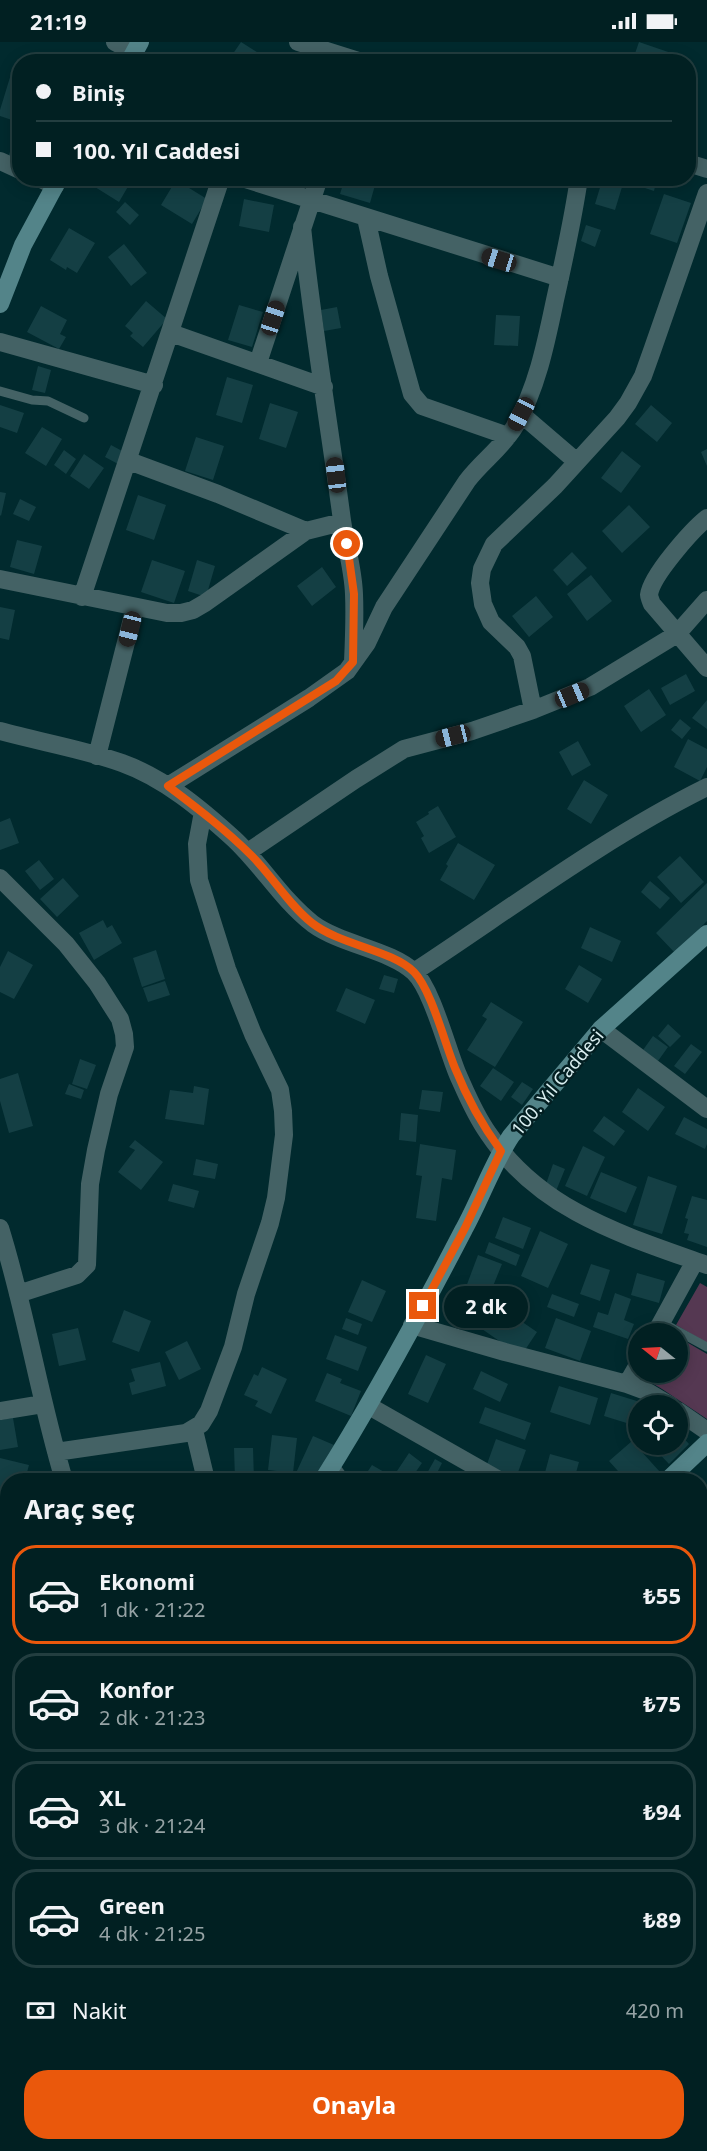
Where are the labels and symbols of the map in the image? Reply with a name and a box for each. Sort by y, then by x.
car [479,246,519,274]
car [259,298,287,338]
car [505,394,537,434]
car [325,456,347,494]
route start [333,530,360,557]
car [117,609,143,649]
car [552,680,592,710]
car [433,723,473,749]
street label: 100. Yıl Caddesi [506,1024,608,1140]
callout: 2 dk [444,1285,528,1327]
route end [409,1292,436,1319]
north arrow [628,1323,688,1383]

